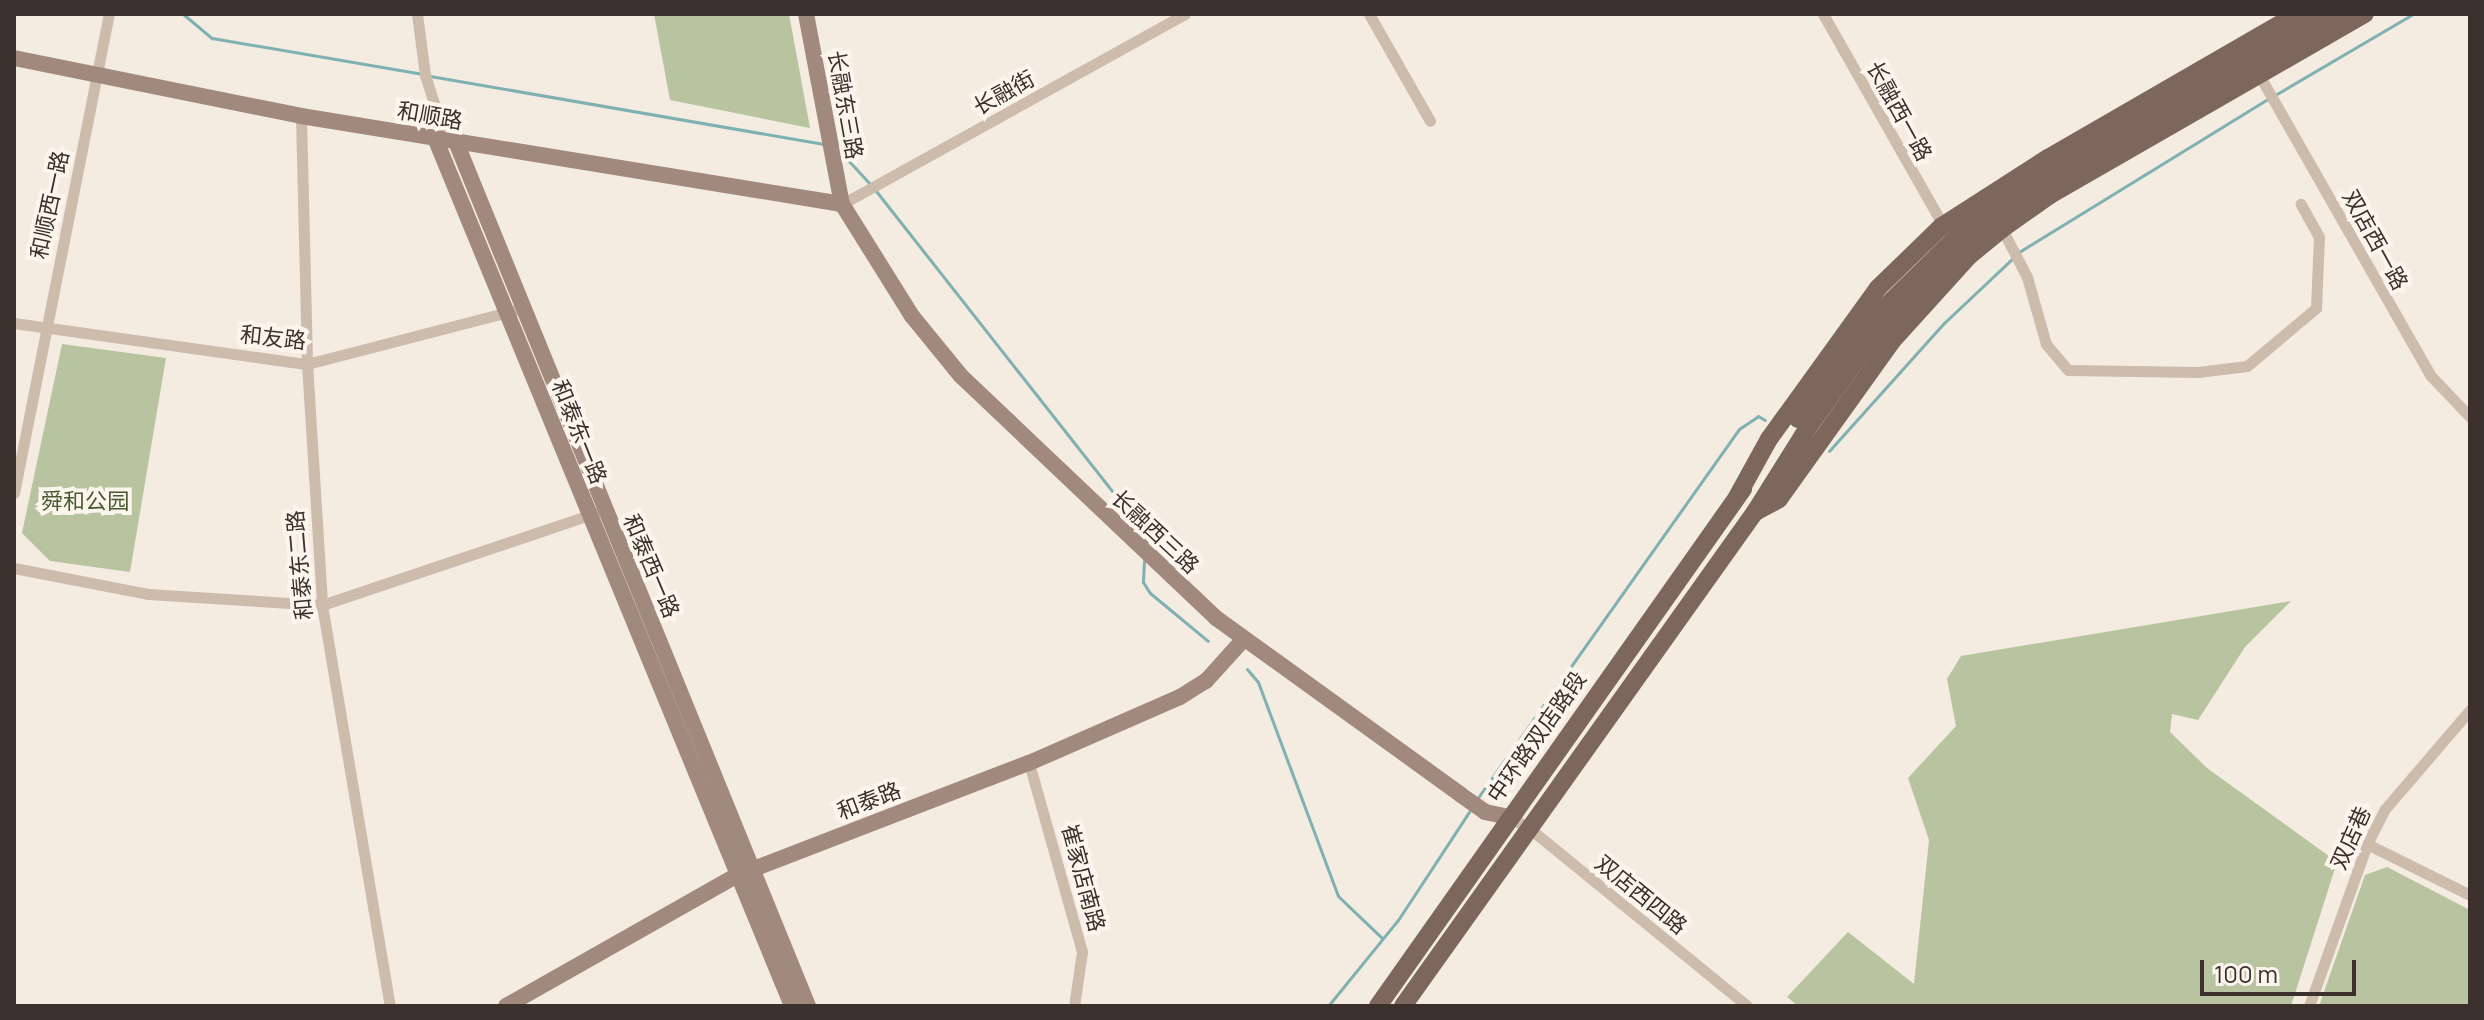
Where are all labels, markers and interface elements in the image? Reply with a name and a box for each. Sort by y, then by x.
street label: 长融东三路 [822,49,868,161]
street label: 长融西一路 [1861,56,1937,166]
street label: 长融街 [969,65,1039,121]
street label: 和顺路 [395,97,465,135]
street label: 和顺西一路 [26,148,74,262]
street label: 双店西一路 [2337,185,2413,295]
street label: 和友路 [239,321,307,355]
street label: 和泰东一路 [546,376,612,488]
street label: 长融西三路 [1106,485,1204,579]
park label: 舜和公园 [41,489,129,515]
street label: 和泰东二路 [282,509,318,621]
street label: 和泰西一路 [617,510,685,622]
street label: 中环路双店路段 [1482,666,1592,808]
street label: 和泰路 [833,777,905,825]
street label: 双店巷 [2326,802,2376,874]
street label: 崔家店南路 [1056,821,1110,935]
street label: 双店西四路 [1590,850,1692,940]
scale bar [2204,944,2360,994]
text: 100 m [2214,957,2278,990]

